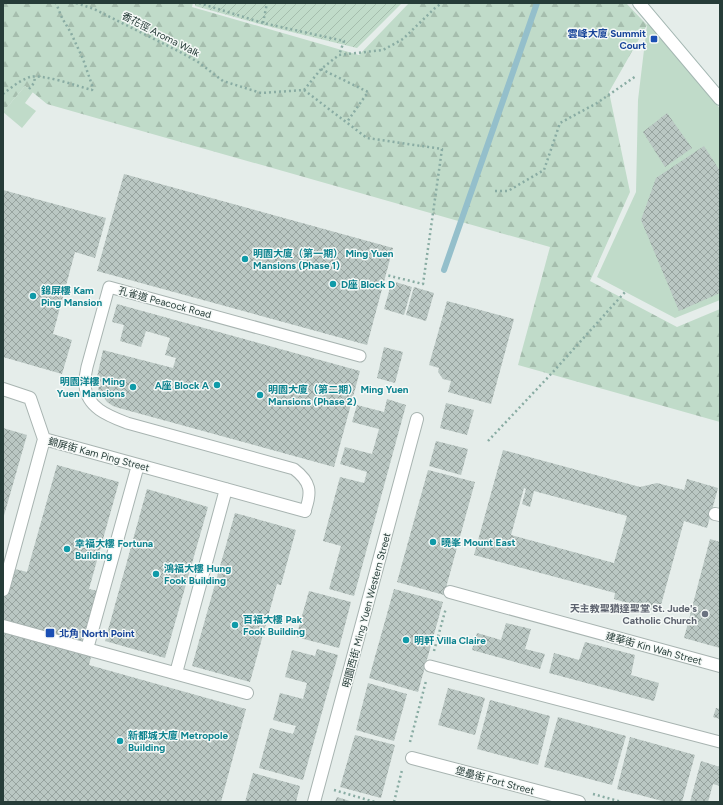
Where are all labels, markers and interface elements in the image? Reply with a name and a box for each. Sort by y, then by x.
street label: 香花徑 Aroma Walk [120,9,202,60]
place label: 雲峰大廈 Summit Court [568,27,646,52]
marker: 雲峰大廈 Summit Court [649,34,659,44]
place label: 明園大廈（第一期） Ming Yuen Mansions (Phase 1) [253,247,394,272]
marker: 明園大廈（第一期） Ming Yuen Mansions (Phase 1) [240,254,250,264]
place label: D座 Block D [341,278,395,291]
marker: D座 Block D [328,279,338,289]
place label: 錦屏樓 Kam Ping Mansion [41,284,102,309]
street label: 孔雀道 Peacock Road [117,284,213,321]
marker: 錦屏樓 Kam Ping Mansion [28,291,38,301]
place label: 明園洋樓 Ming Yuen Mansions [57,375,125,400]
place label: A座 Block A [155,379,210,392]
marker: A座 Block A [212,380,222,390]
marker: 明園洋樓 Ming Yuen Mansions [128,382,138,392]
place label: 明園大廈（第二期） Ming Yuen Mansions (Phase 2) [268,383,409,408]
marker: 明園大廈（第二期） Ming Yuen Mansions (Phase 2) [255,390,265,400]
street label: 錦屏街 Kam Ping Street [47,435,151,474]
street label: 明園西街 Ming Yuen Western Street [340,531,394,689]
place label: 曉峯 Mount East [441,536,515,549]
place label: 幸福大樓 Fortuna Building [75,537,153,562]
marker: 曉峯 Mount East [428,537,438,547]
marker: 幸福大樓 Fortuna Building [62,544,72,554]
place label: 鴻福大樓 Hung Fook Building [164,562,231,587]
marker: 鴻福大樓 Hung Fook Building [151,569,161,579]
place label: 天主教聖猶達聖堂 St. Jude's Catholic Church [570,602,697,627]
marker: 天主教聖猶達聖堂 St. Jude's Catholic Church [700,609,710,619]
place label: 百福大樓 Pak Fook Building [243,613,305,638]
marker: 百福大樓 Pak Fook Building [230,620,240,630]
marker: 北角 North Point [44,627,56,639]
place label: 北角 North Point [59,627,135,640]
street label: 建華街 Kin Wah Street [604,629,704,668]
place label: 明軒 Villa Claire [414,634,486,647]
marker: 明軒 Villa Claire [401,635,411,645]
place label: 新都城大廈 Metropole Building [128,729,228,754]
marker: 新都城大廈 Metropole Building [115,736,125,746]
street label: 堡壘街 Fort Street [454,764,536,797]

